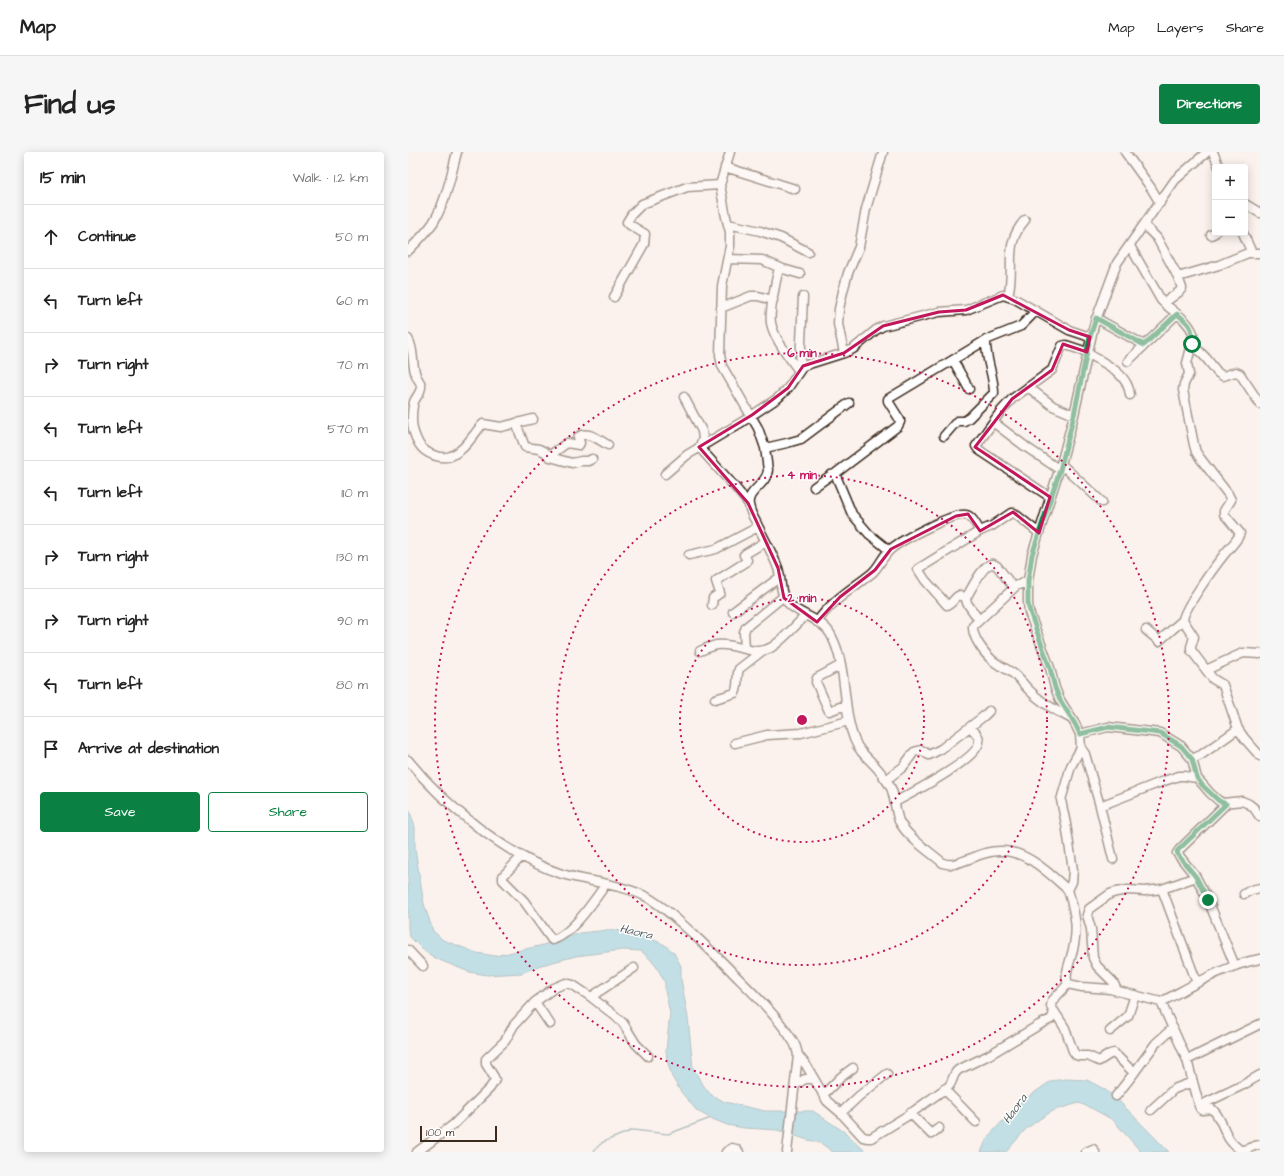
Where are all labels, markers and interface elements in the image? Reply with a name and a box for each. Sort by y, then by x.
text: Map [20,14,56,41]
text: Map [1108,18,1135,38]
text: Layers [1157,18,1204,38]
text: Share [1226,18,1264,38]
button: Directions [1159,84,1260,124]
text: Find us [24,85,115,124]
map controls [1212,164,1248,236]
button: + [1212,164,1248,200]
text: 15 min [40,166,85,190]
text: Walk · 1.2 km [293,169,368,187]
button: − [1212,200,1248,236]
icon: ahead [40,226,62,248]
text: Continue [78,226,136,247]
text: 50 m [335,228,368,246]
icon: left [40,290,62,312]
text: Turn left [78,290,142,311]
text: 60 m [336,292,368,310]
route start [1183,335,1201,353]
text: 6 min [787,345,817,362]
icon: right [40,354,62,376]
text: Turn right [78,354,149,375]
text: 70 m [336,356,368,374]
icon: left [40,418,62,440]
text: Turn left [78,418,142,439]
text: 570 m [327,420,368,438]
text: 4 min [787,467,817,484]
icon: left [40,482,62,504]
text: Turn left [78,482,142,503]
text: 110 m [341,484,368,502]
icon: right [40,546,62,568]
text: Turn right [78,546,149,567]
text: 130 m [336,548,368,566]
text: 2 min [787,590,816,607]
icon: right [40,610,62,632]
text: Turn right [78,610,149,631]
text: 90 m [337,612,368,630]
icon: left [40,674,62,696]
text: Turn left [78,674,142,695]
text: 80 m [336,676,368,694]
centre of rings [795,713,809,727]
icon: arrive [40,738,62,760]
text: Arrive at destination [78,738,219,759]
button: Save [40,792,200,832]
button: Share [208,792,368,832]
route end [1199,891,1217,909]
water label: Haora [618,920,655,944]
water label: Haora [998,1090,1032,1127]
scale bar [420,1124,497,1143]
text: 100 m [426,1125,454,1140]

